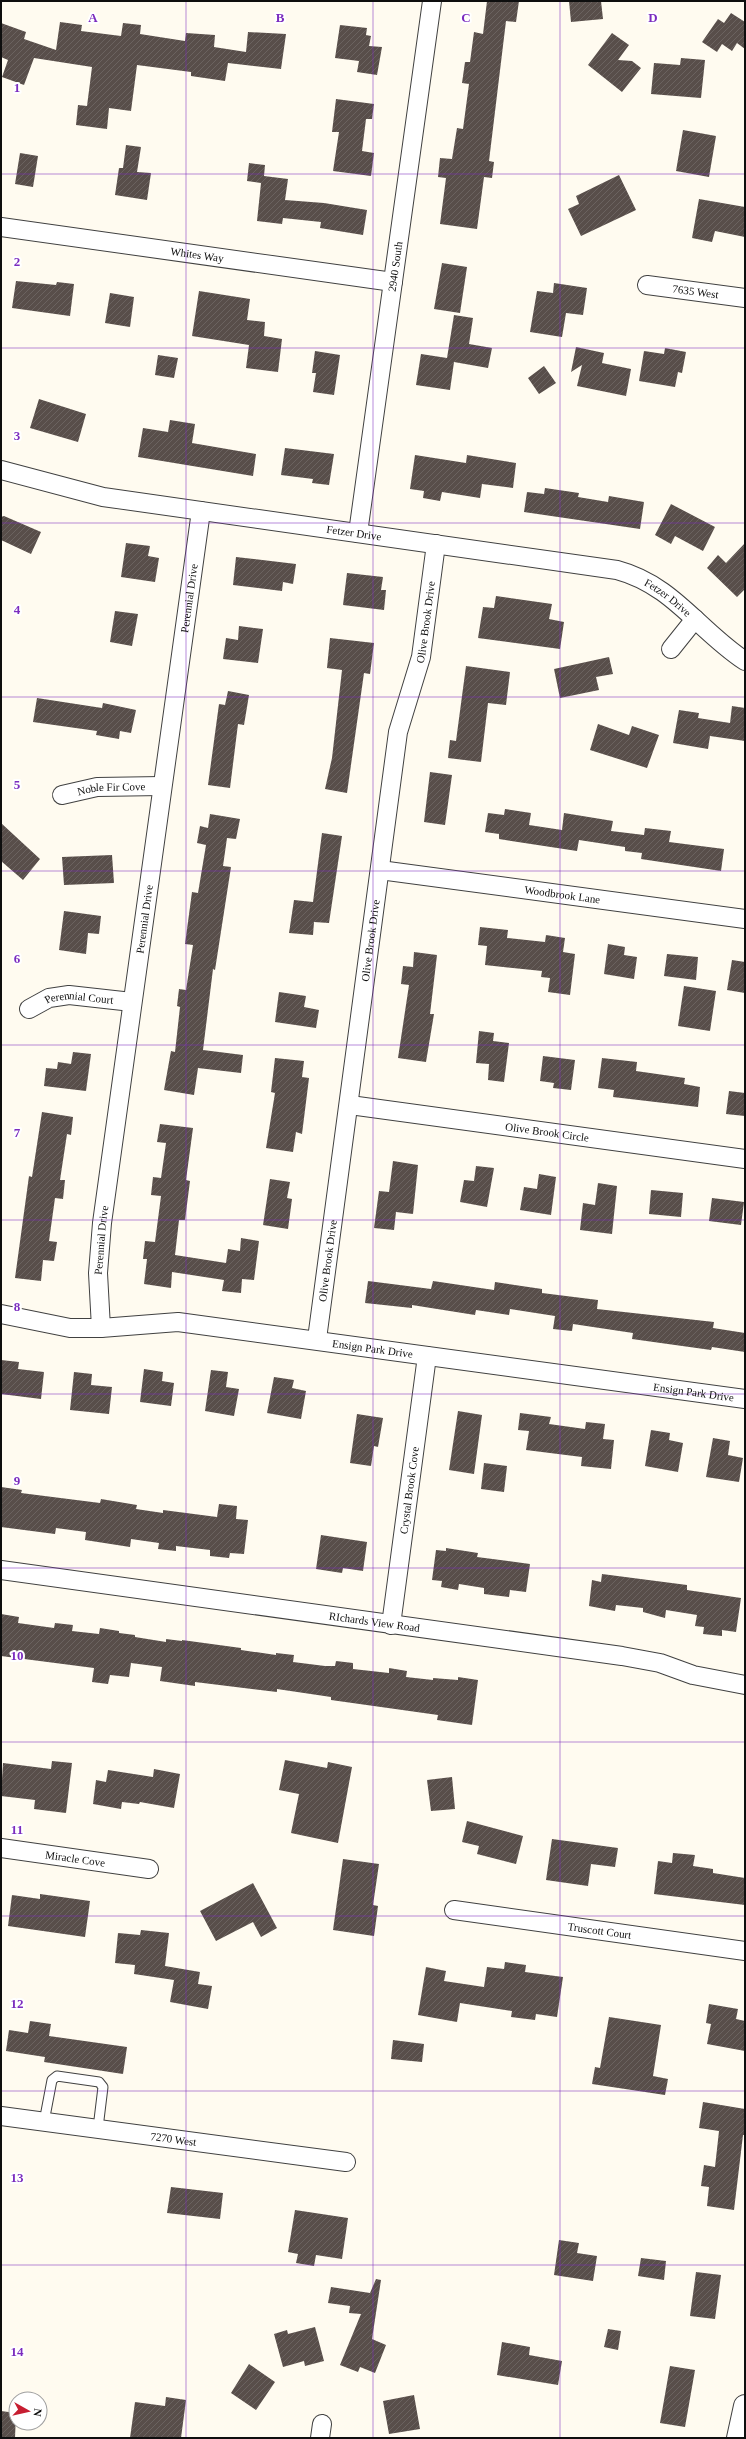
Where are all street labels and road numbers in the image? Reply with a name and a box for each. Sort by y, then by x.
street label: 2940 South [386,240,405,292]
street label: Whites Way [170,245,225,264]
street label: 7635 West [672,282,719,300]
street label: Fetzer Drive [326,523,382,542]
street label: Perennial Drive [178,563,200,633]
street label: Fetzer Drive [643,576,694,619]
street label: Olive Brook Drive [413,580,437,665]
street label: Noble Fir Cove [76,780,146,797]
street label: Woodbrook Lane [524,883,601,906]
street label: Perennial Drive [134,884,155,954]
street label: Olive Brook Drive [359,899,382,982]
street label: Perennial Court [42,989,114,1006]
street label: Olive Brook Circle [505,1120,590,1144]
street label: Perennial Drive [92,1205,110,1275]
street label: Olive Brook Drive [316,1219,339,1302]
street label: Ensign Park Drive [331,1337,414,1360]
street label: Ensign Park Drive [653,1381,735,1403]
street label: Crystal Brook Cove [397,1446,421,1535]
street label: RIchards View Road [328,1609,421,1634]
street label: Miracle Cove [45,1848,106,1869]
street label: Truscott Court [567,1920,632,1941]
street label: 7270 West [150,2130,197,2148]

